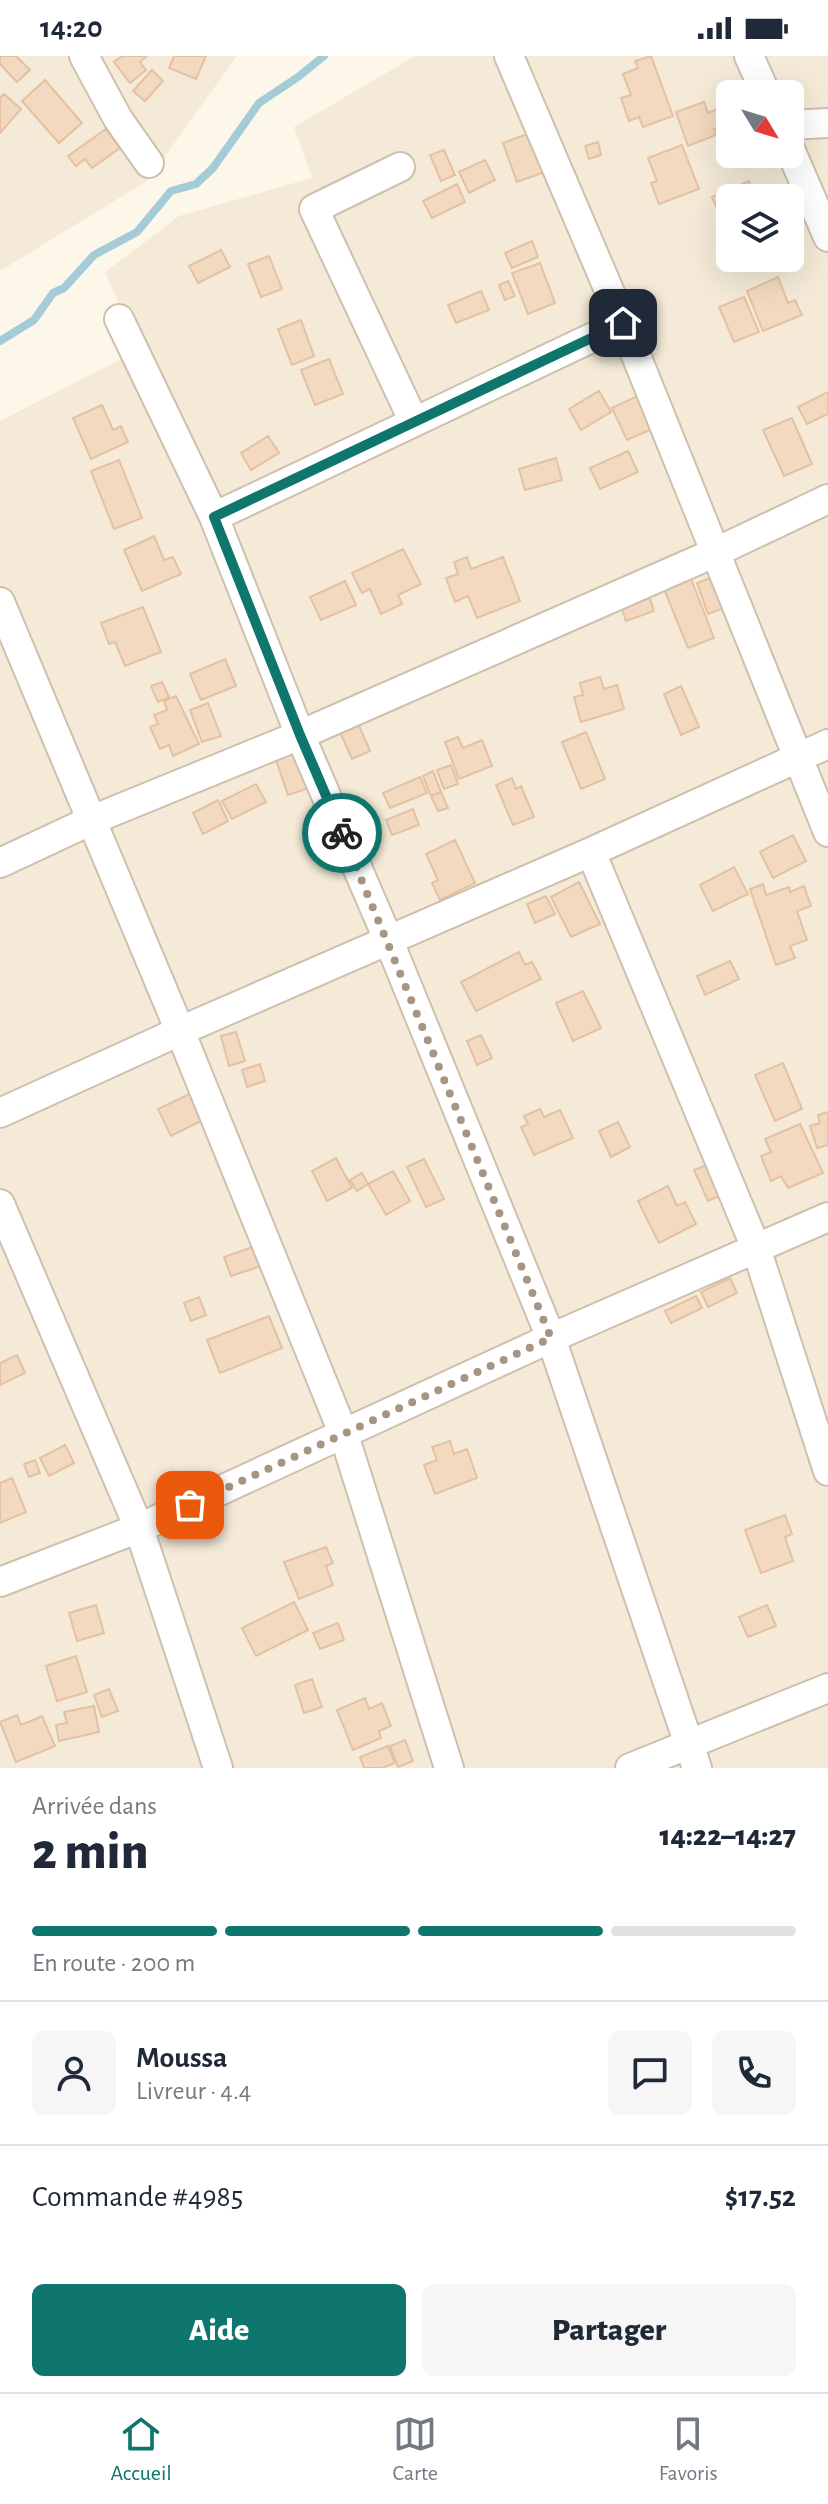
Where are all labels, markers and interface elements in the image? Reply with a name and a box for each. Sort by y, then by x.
text: 14:20 [40,13,103,43]
north arrow [716,80,804,168]
map controls [716,80,804,272]
button: layers [716,184,804,272]
pin [589,289,657,357]
icon: home [601,301,645,345]
courier [302,793,382,873]
icon: bike [320,811,364,855]
pin [156,1471,224,1539]
icon: bag [168,1483,212,1527]
text: Arrivée dans [32,1793,157,1819]
text: 14:22–14:27 [660,1821,796,1851]
text: 2 min [32,1826,148,1878]
text: En route · 200 m [32,1950,195,1976]
button: person [32,2031,116,2115]
button: chat [608,2031,692,2115]
button: phone [712,2031,796,2115]
text: Moussa [136,2043,227,2073]
text: Livreur · 4.4 [136,2078,251,2104]
text: Commande #4985 [32,2182,243,2212]
text: $17.52 [725,2182,796,2212]
button: Aide [32,2284,406,2376]
button: Partager [422,2284,796,2376]
tab: Accueil [110,2412,172,2486]
tab: Carte [393,2412,438,2486]
tab: Favoris [659,2412,718,2486]

